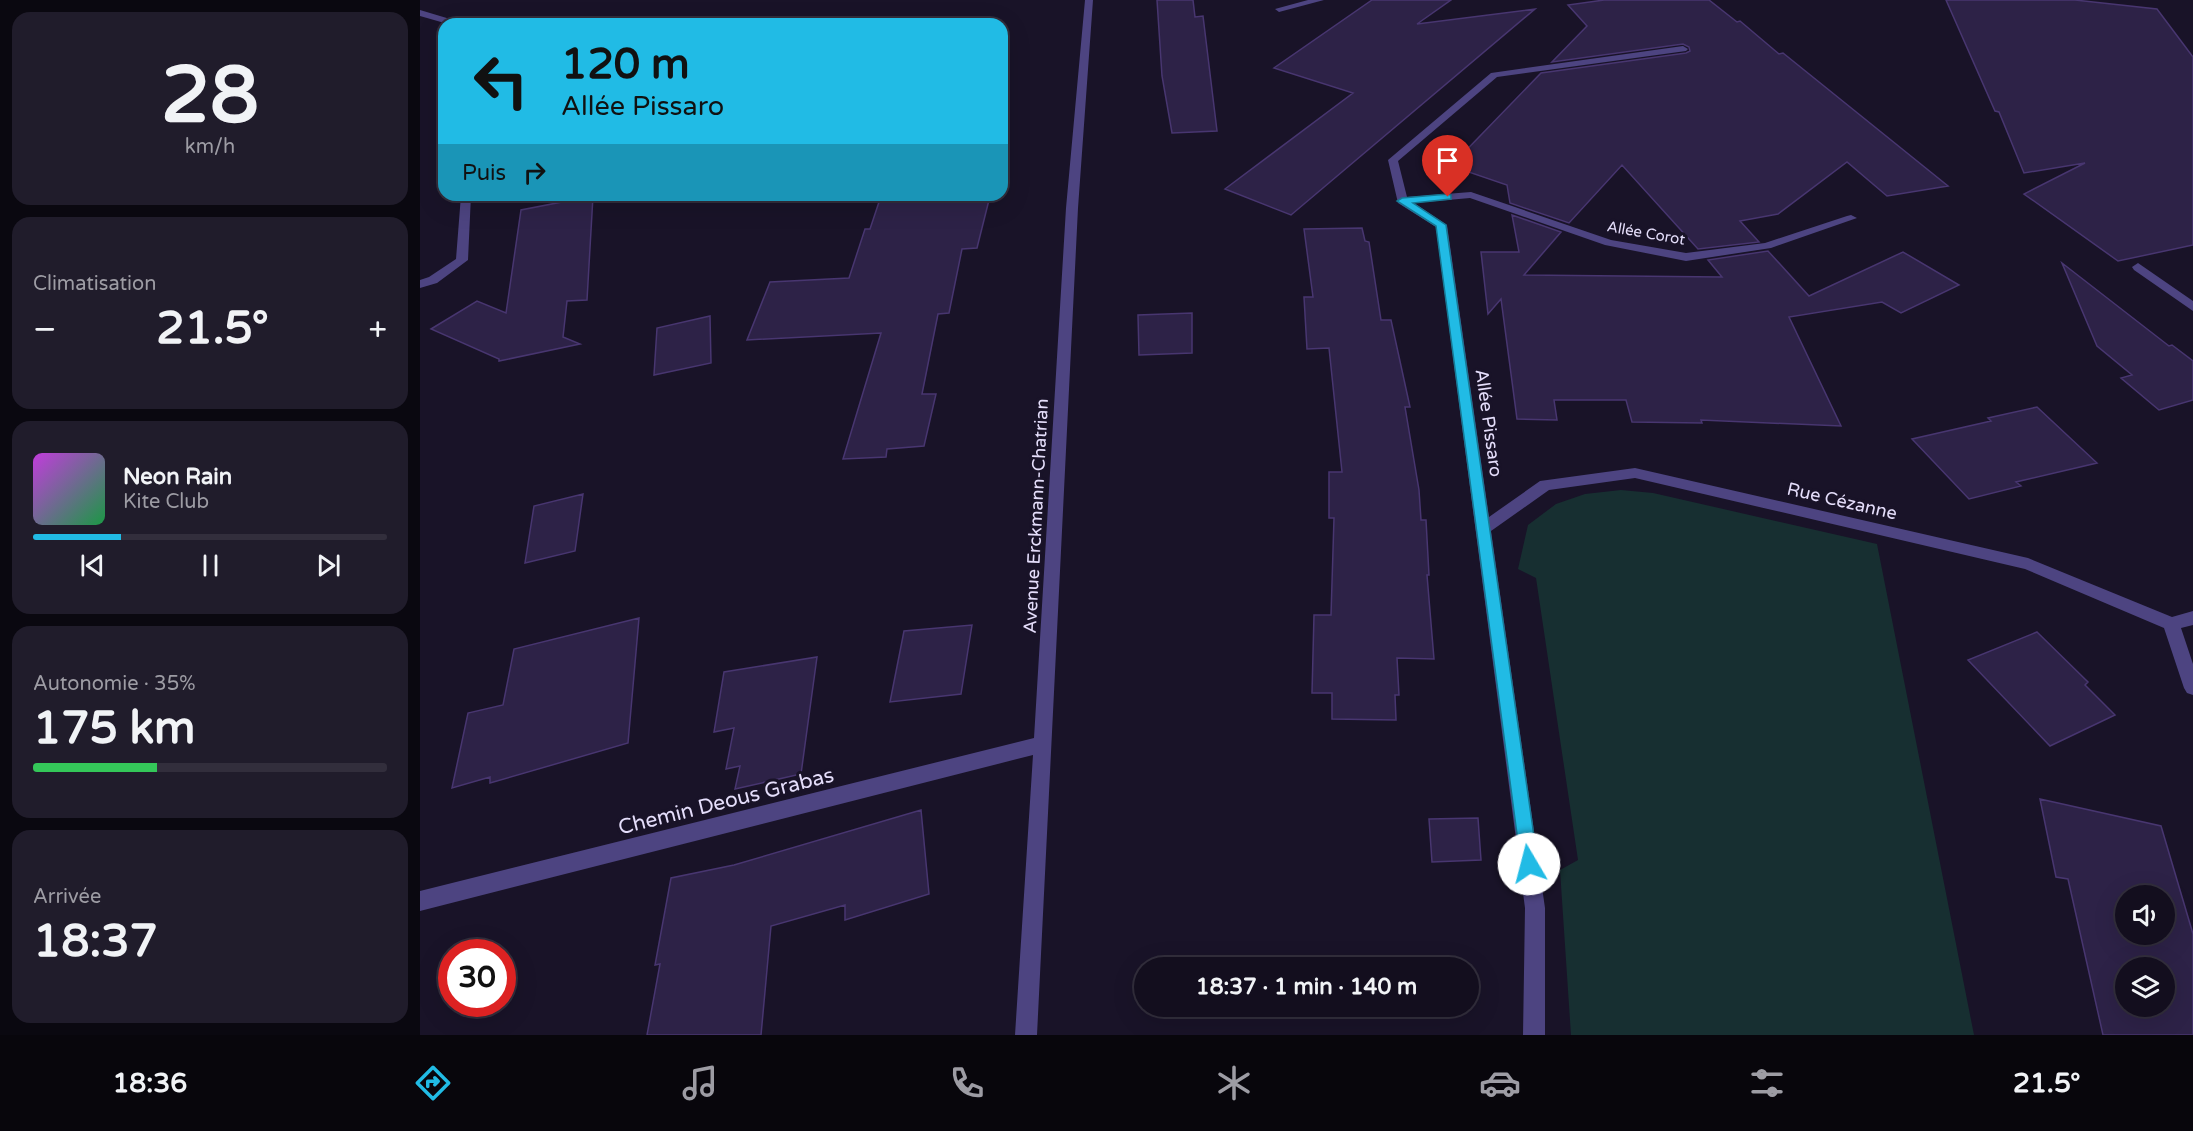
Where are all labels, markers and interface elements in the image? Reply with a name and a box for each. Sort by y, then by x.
text: 120 m [561,39,690,90]
icon: left [462,42,540,120]
text: 28 [161,49,259,143]
text: Allée Pissaro [561,90,724,123]
text: km/h [185,135,235,159]
pin [1422,135,1473,197]
icon: arrive [1431,144,1464,177]
icon: right [518,156,551,189]
text: Puis [462,160,506,186]
street label: Allée Corot [1605,217,1687,249]
text: Climatisation [33,272,156,296]
text: 21.5° [156,302,269,356]
text: − [33,310,57,349]
text: + [368,310,387,349]
street label: Allée Pissaro [1471,368,1507,478]
street label: Avenue Erckmann-Chatrian [1019,398,1053,634]
text: Neon Rain [123,464,232,490]
street label: Rue Cézanne [1785,478,1899,524]
text: Kite Club [123,490,209,514]
icon: previous [76,549,109,582]
icon: pause [194,549,227,582]
icon: next [312,549,345,582]
text: Autonomie · 35% [33,672,195,696]
text: 175 km [33,702,195,756]
street label: Chemin Deous Grabas [616,763,836,840]
position arrow [1497,832,1561,896]
text: Arrivée [33,885,101,909]
map controls [2115,885,2175,1017]
button: sound [2115,885,2175,945]
text: 18:37 [33,915,158,969]
speed limit sign: 30 [438,939,516,1017]
button: layers [2115,957,2175,1017]
text: 18:37 · 1 min · 140 m [1196,974,1417,1000]
icon: directions [412,1062,454,1104]
icon: music [679,1062,721,1104]
icon: phone [946,1062,988,1104]
icon: climate [1213,1062,1255,1104]
icon: car [1479,1062,1521,1104]
icon: filters [1746,1062,1788,1104]
text: 18:36 [112,1067,187,1100]
text: 21.5° [2013,1067,2081,1100]

